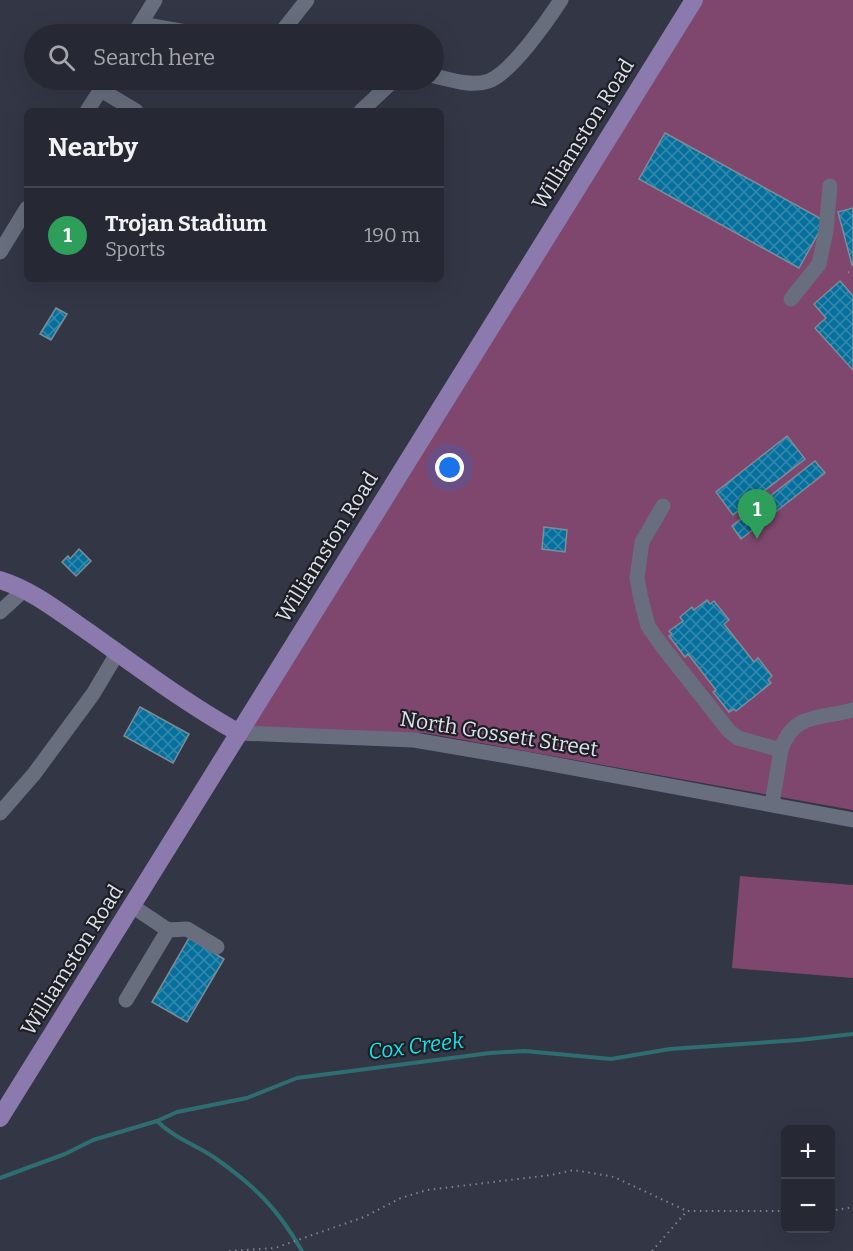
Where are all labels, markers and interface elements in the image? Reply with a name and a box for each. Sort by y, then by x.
search box [24,24,444,90]
icon: search [45,41,78,74]
text: Search here [93,44,215,71]
street label: Williamston Road [526,54,640,214]
text: Nearby [48,132,138,163]
text: Trojan Stadium [105,210,267,237]
text: 1 [63,223,72,247]
text: 190 m [364,223,420,247]
text: Sports [105,237,165,261]
your location [435,453,464,482]
street label: Williamston Road [270,467,384,627]
pin: 1 [738,490,777,539]
street label: North Gossett Street [398,706,600,763]
street label: Williamston Road [15,880,129,1040]
water label: Cox Creek [367,1027,466,1065]
map controls [781,1125,835,1233]
button: + [781,1125,835,1179]
button: − [781,1179,835,1233]

